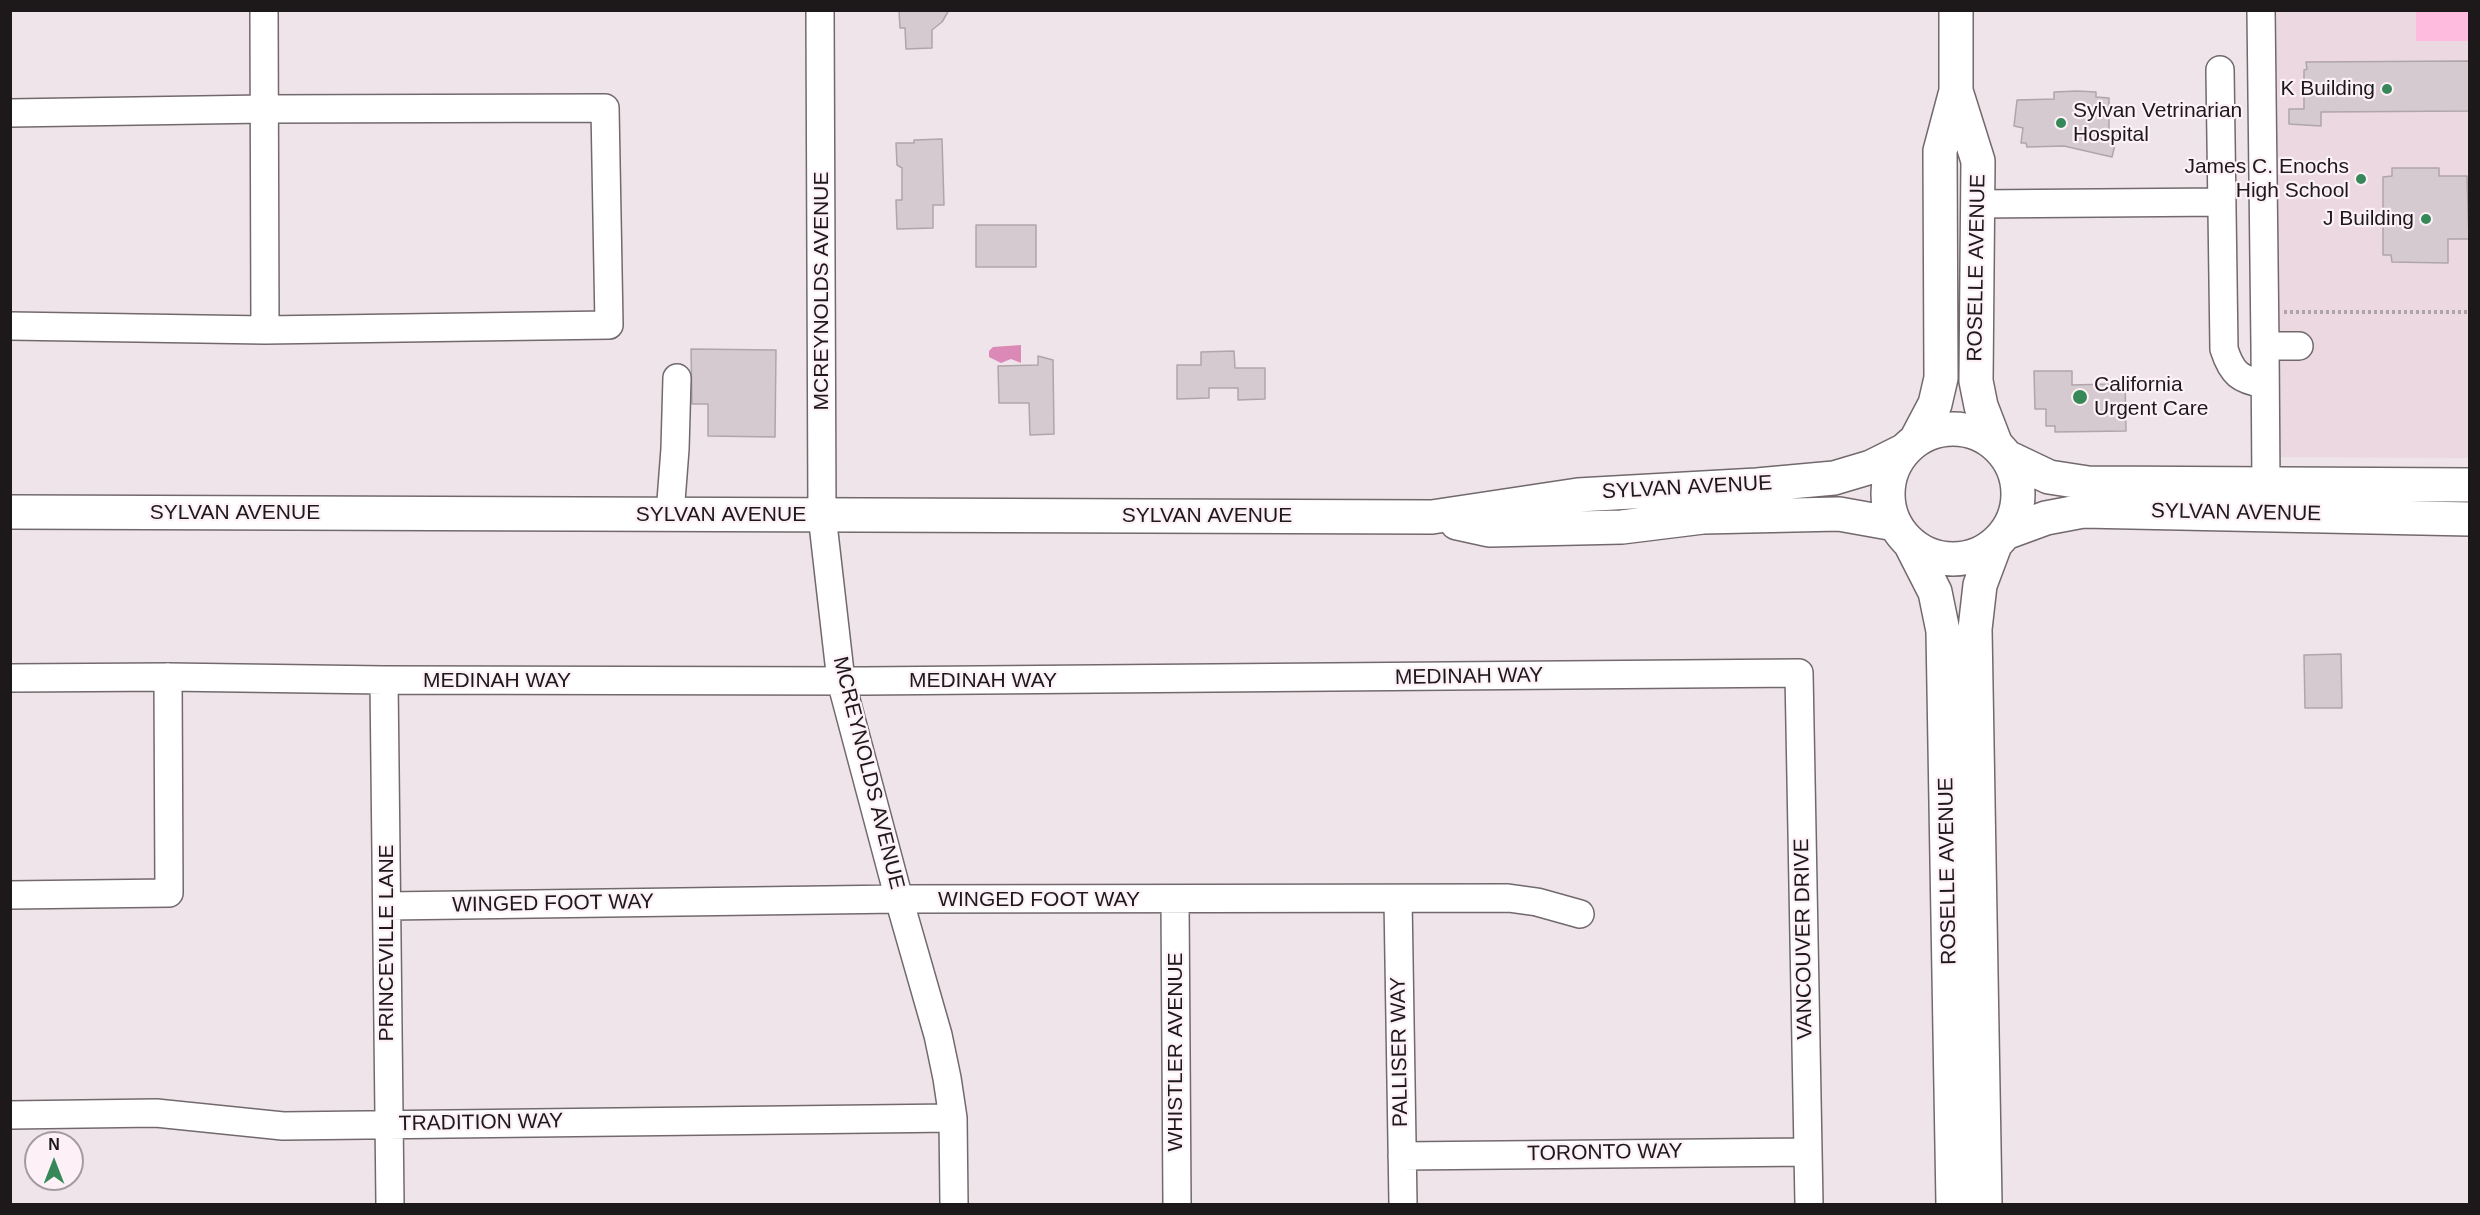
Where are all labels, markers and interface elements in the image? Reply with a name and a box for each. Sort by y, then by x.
place label: K Building [2280,76,2375,102]
marker: K Building [2380,82,2394,96]
place label: Sylvan Vetrinarian Hospital [2073,98,2242,148]
marker: Sylvan Vetrinarian Hospital [2054,116,2068,130]
place label: James C. Enochs High School [2184,154,2349,204]
street label: MCREYNOLDS AVENUE [809,172,835,410]
marker: James C. Enochs High School [2354,172,2368,186]
street label: ROSELLE AVENUE [1963,174,1991,362]
place label: J Building [2323,206,2414,232]
marker: J Building [2419,212,2433,226]
place label: California Urgent Care [2094,372,2208,422]
marker: California Urgent Care [2071,388,2089,406]
street label: SYLVAN AVENUE [1601,471,1773,505]
street label: SYLVAN AVENUE [2151,499,2321,527]
street label: SYLVAN AVENUE [150,500,320,526]
street label: SYLVAN AVENUE [636,502,806,528]
street label: SYLVAN AVENUE [1122,503,1292,529]
street label: MCREYNOLDS AVENUE [827,654,909,892]
street label: MEDINAH WAY [1395,663,1543,691]
street label: MEDINAH WAY [423,668,571,694]
street label: MEDINAH WAY [909,668,1057,694]
street label: ROSELLE AVENUE [1934,777,1962,965]
street label: VANCOUVER DRIVE [1790,838,1818,1040]
street label: PRINCEVILLE LANE [374,844,400,1042]
street label: WINGED FOOT WAY [938,887,1140,913]
street label: WINGED FOOT WAY [452,890,654,918]
street label: WHISTLER AVENUE [1163,952,1189,1152]
street label: PALLISER WAY [1386,977,1414,1127]
street label: TRADITION WAY [399,1109,563,1137]
north arrow [24,1131,84,1191]
text: N [48,1136,60,1153]
street label: TORONTO WAY [1527,1139,1683,1167]

